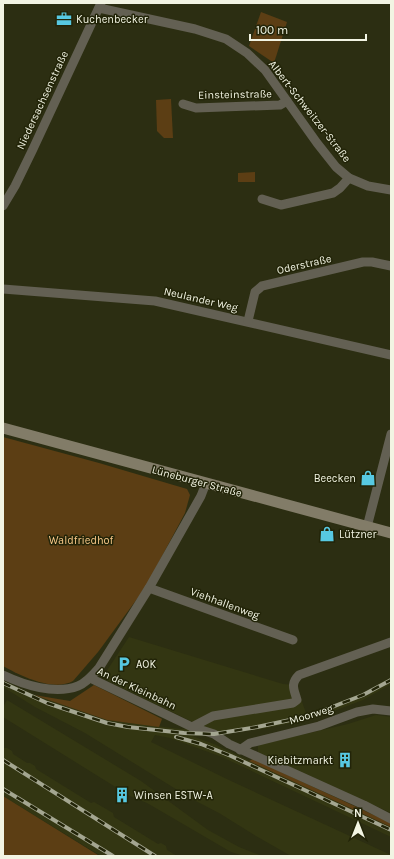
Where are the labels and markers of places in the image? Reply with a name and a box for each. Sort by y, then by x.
office icon: Kuchenbecker [55,10,73,28]
place label: Kuchenbecker [76,13,148,26]
shop icon: Beecken [359,469,377,487]
place label: Beecken [314,472,356,485]
shop icon: Lützner [318,525,336,543]
place label: Lützner [339,528,376,541]
parking icon: AOK [115,655,133,673]
place label: AOK [136,658,156,671]
building icon: Kiebitzmarkt [336,751,354,769]
place label: Kiebitzmarkt [268,754,333,767]
building icon: Winsen ESTW-A [113,786,131,804]
place label: Winsen ESTW-A [134,789,213,802]

